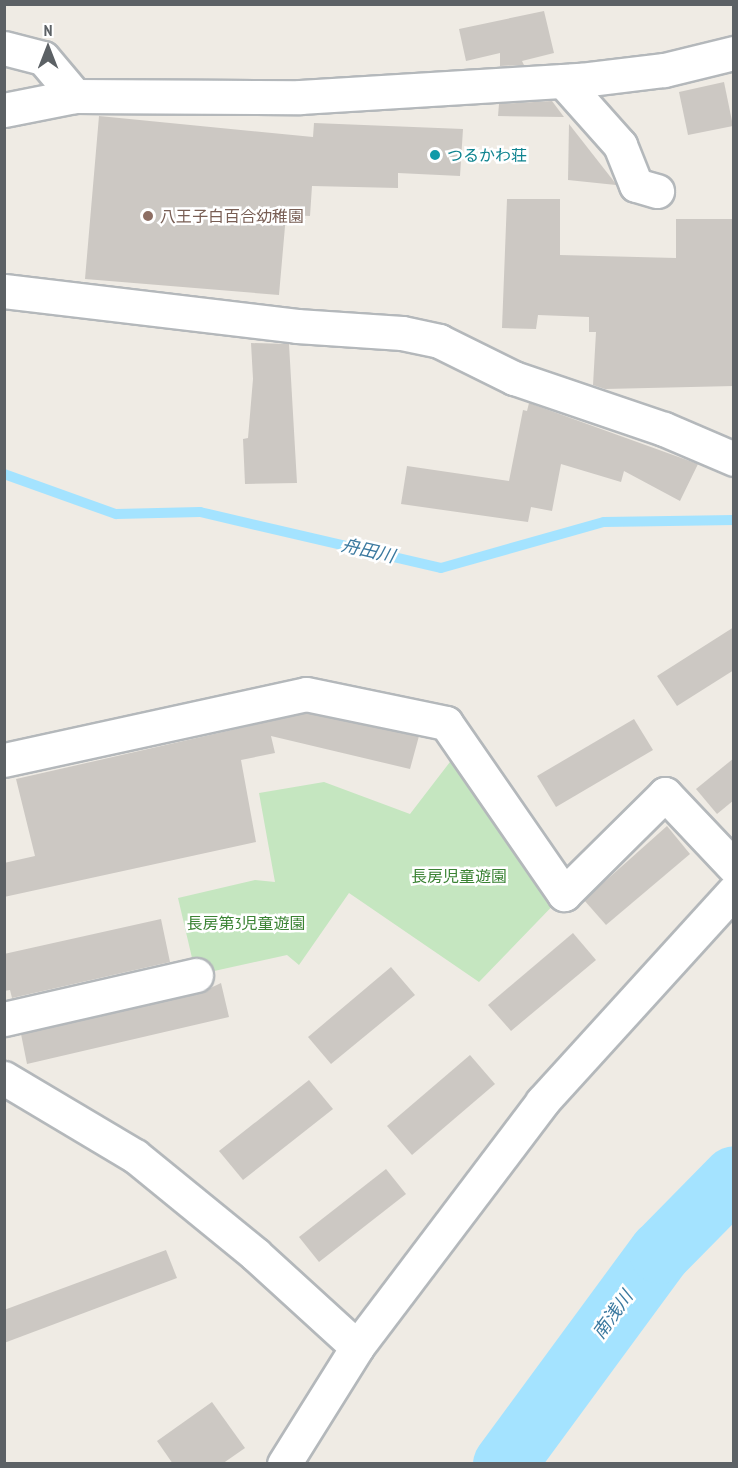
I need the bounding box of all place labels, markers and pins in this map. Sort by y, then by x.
place label: つるかわ荘 [447,145,527,165]
marker: つるかわ荘 [428,148,442,162]
place label: 八王子白百合幼稚園 [160,206,304,226]
marker: 八王子白百合幼稚園 [141,209,155,223]

